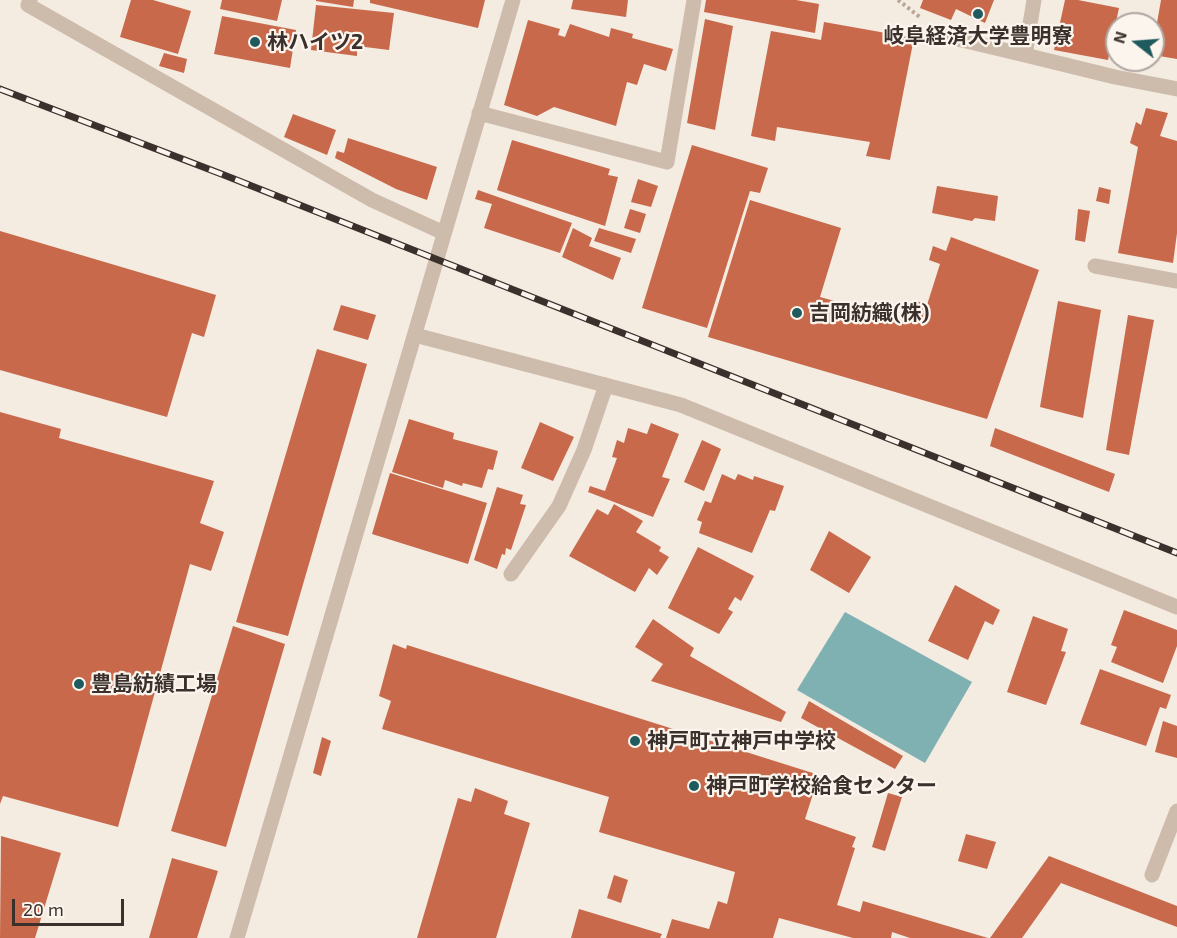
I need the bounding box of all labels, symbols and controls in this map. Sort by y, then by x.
marker: 岐阜経済大学豊明寮 [971,7,985,21]
north arrow [1105,12,1165,72]
place label: 岐阜経済大学豊明寮 [884,23,1072,49]
place label: 林ハイツ2 [267,29,363,55]
text: N [1108,29,1130,45]
marker: 林ハイツ2 [248,35,262,49]
place label: 吉岡紡織(株) [809,300,929,326]
marker: 吉岡紡織(株) [790,306,804,320]
place label: 豊島紡績工場 [91,671,217,697]
marker: 豊島紡績工場 [72,677,86,691]
place label: 神戸町立神戸中学校 [647,728,836,754]
marker: 神戸町立神戸中学校 [628,734,642,748]
place label: 神戸町学校給食センター [706,773,937,799]
marker: 神戸町学校給食センター [687,779,701,793]
scale bar [15,887,128,925]
text: 20 m [23,898,64,920]

